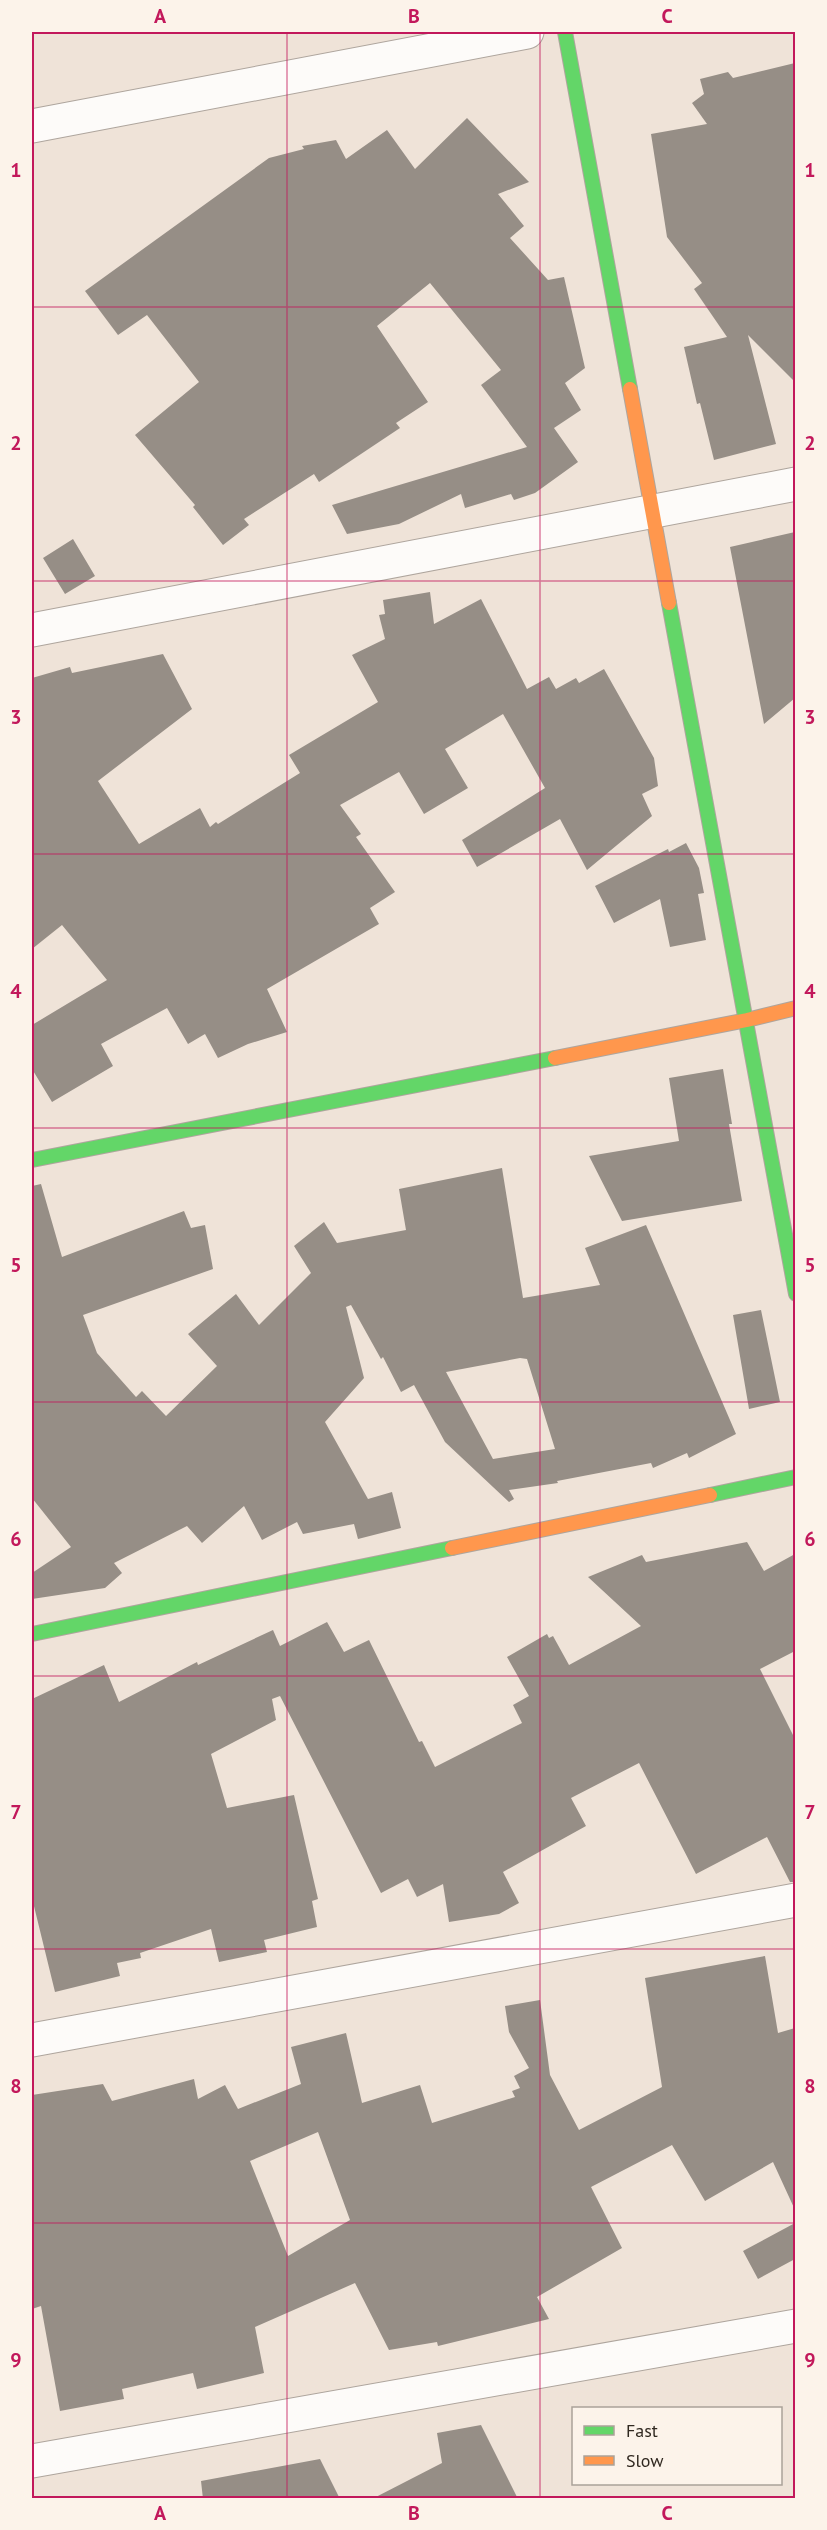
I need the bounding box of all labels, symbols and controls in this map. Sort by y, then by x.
text: A [154,3,167,29]
text: B [408,3,420,29]
text: C [661,3,673,29]
text: 1 [10,157,22,183]
text: 1 [804,157,816,183]
text: 2 [10,430,22,456]
text: 2 [804,430,816,456]
text: 3 [10,704,22,730]
text: 3 [804,704,816,730]
text: 4 [10,978,22,1004]
text: 4 [804,978,816,1004]
text: 5 [10,1252,22,1278]
text: 5 [804,1252,816,1278]
text: 6 [10,1526,22,1552]
text: 6 [804,1526,816,1552]
text: 7 [10,1799,22,1825]
text: 7 [804,1799,816,1825]
text: 8 [10,2073,22,2099]
text: 8 [804,2073,816,2099]
text: 9 [10,2347,22,2373]
text: 9 [804,2347,816,2373]
legend [572,2407,782,2485]
text: Fast [626,2419,658,2442]
text: Slow [626,2449,664,2472]
text: A [154,2500,167,2526]
text: B [408,2500,420,2526]
text: C [661,2500,673,2526]

